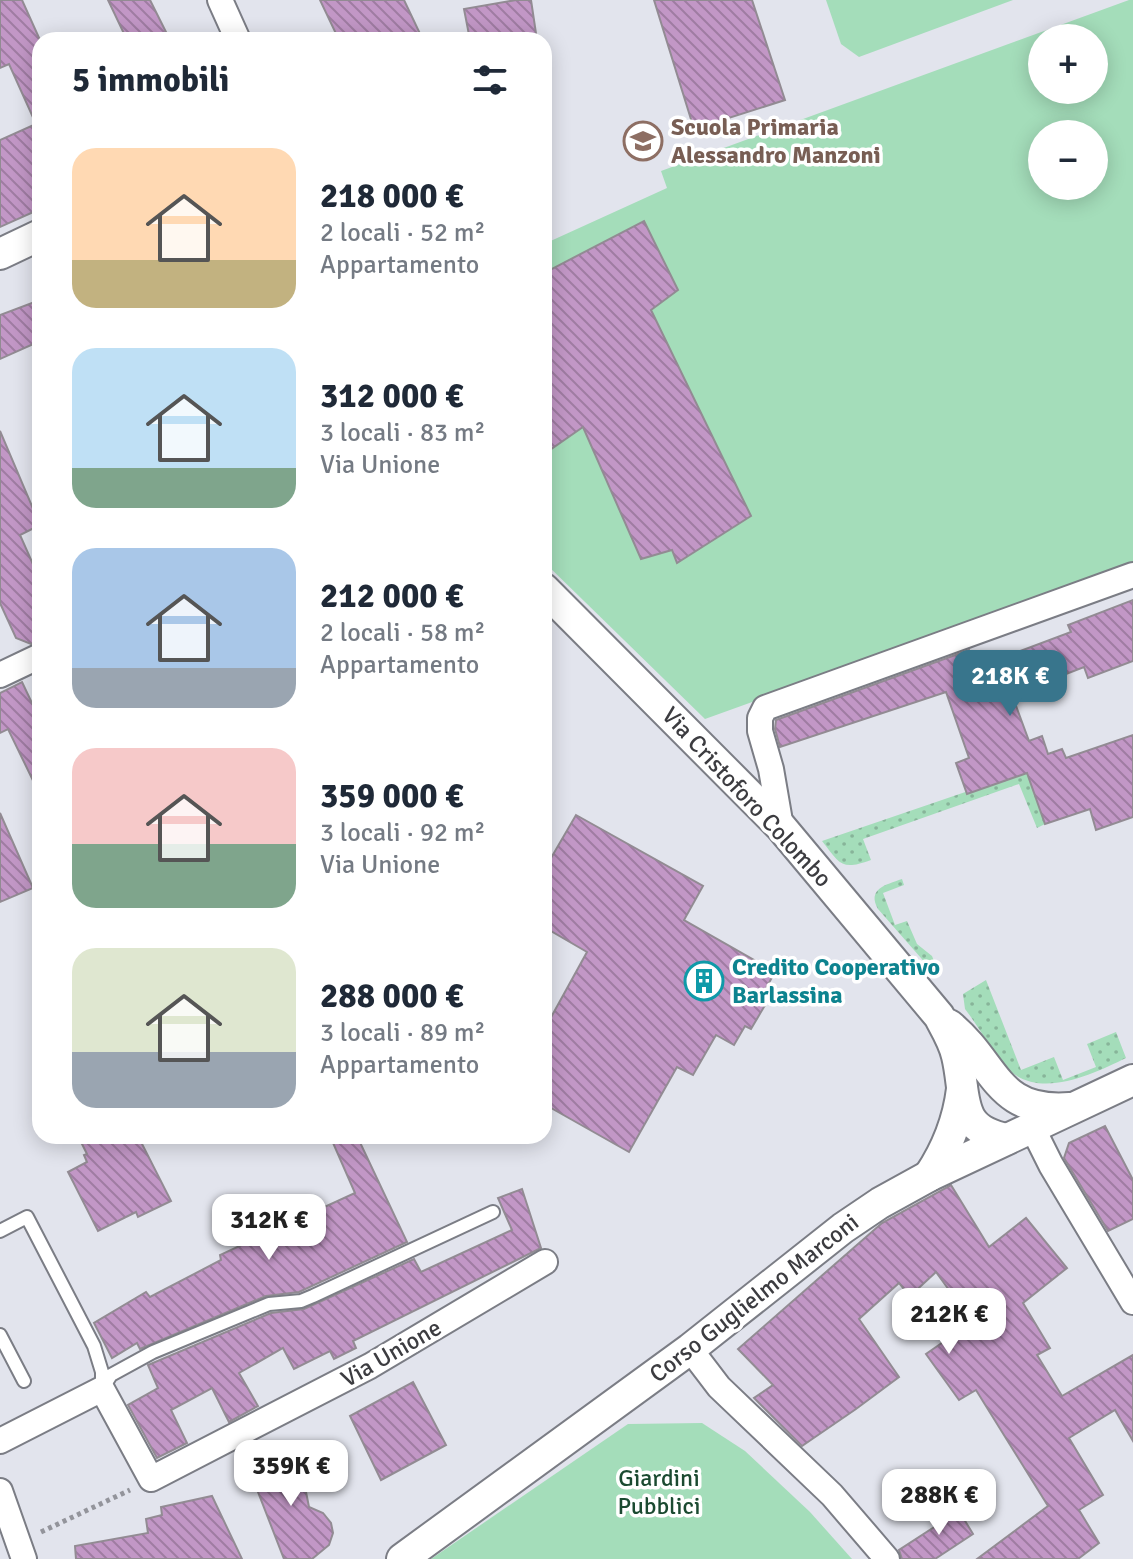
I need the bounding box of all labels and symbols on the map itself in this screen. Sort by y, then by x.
place label: Scuola Primaria Alessandro Manzoni [671,112,881,170]
school or university icon: Scuola Primaria Alessandro Manzoni [622,120,664,162]
pin: 218K € [945,650,1075,718]
street label: Via Cristoforo Colombo [656,701,838,893]
place label: Credito Cooperativo Barlassina [732,952,940,1010]
building icon: Credito Cooperativo Barlassina [683,960,725,1002]
pin: 312K € [204,1194,334,1262]
street label: Corso Guglielmo Marconi [643,1207,865,1389]
pin: 212K € [884,1288,1014,1356]
street label: Via Unione [335,1312,447,1394]
pin: 359K € [226,1440,356,1508]
park label: Giardini Pubblici [617,1463,701,1521]
pin: 288K € [874,1469,1004,1537]

